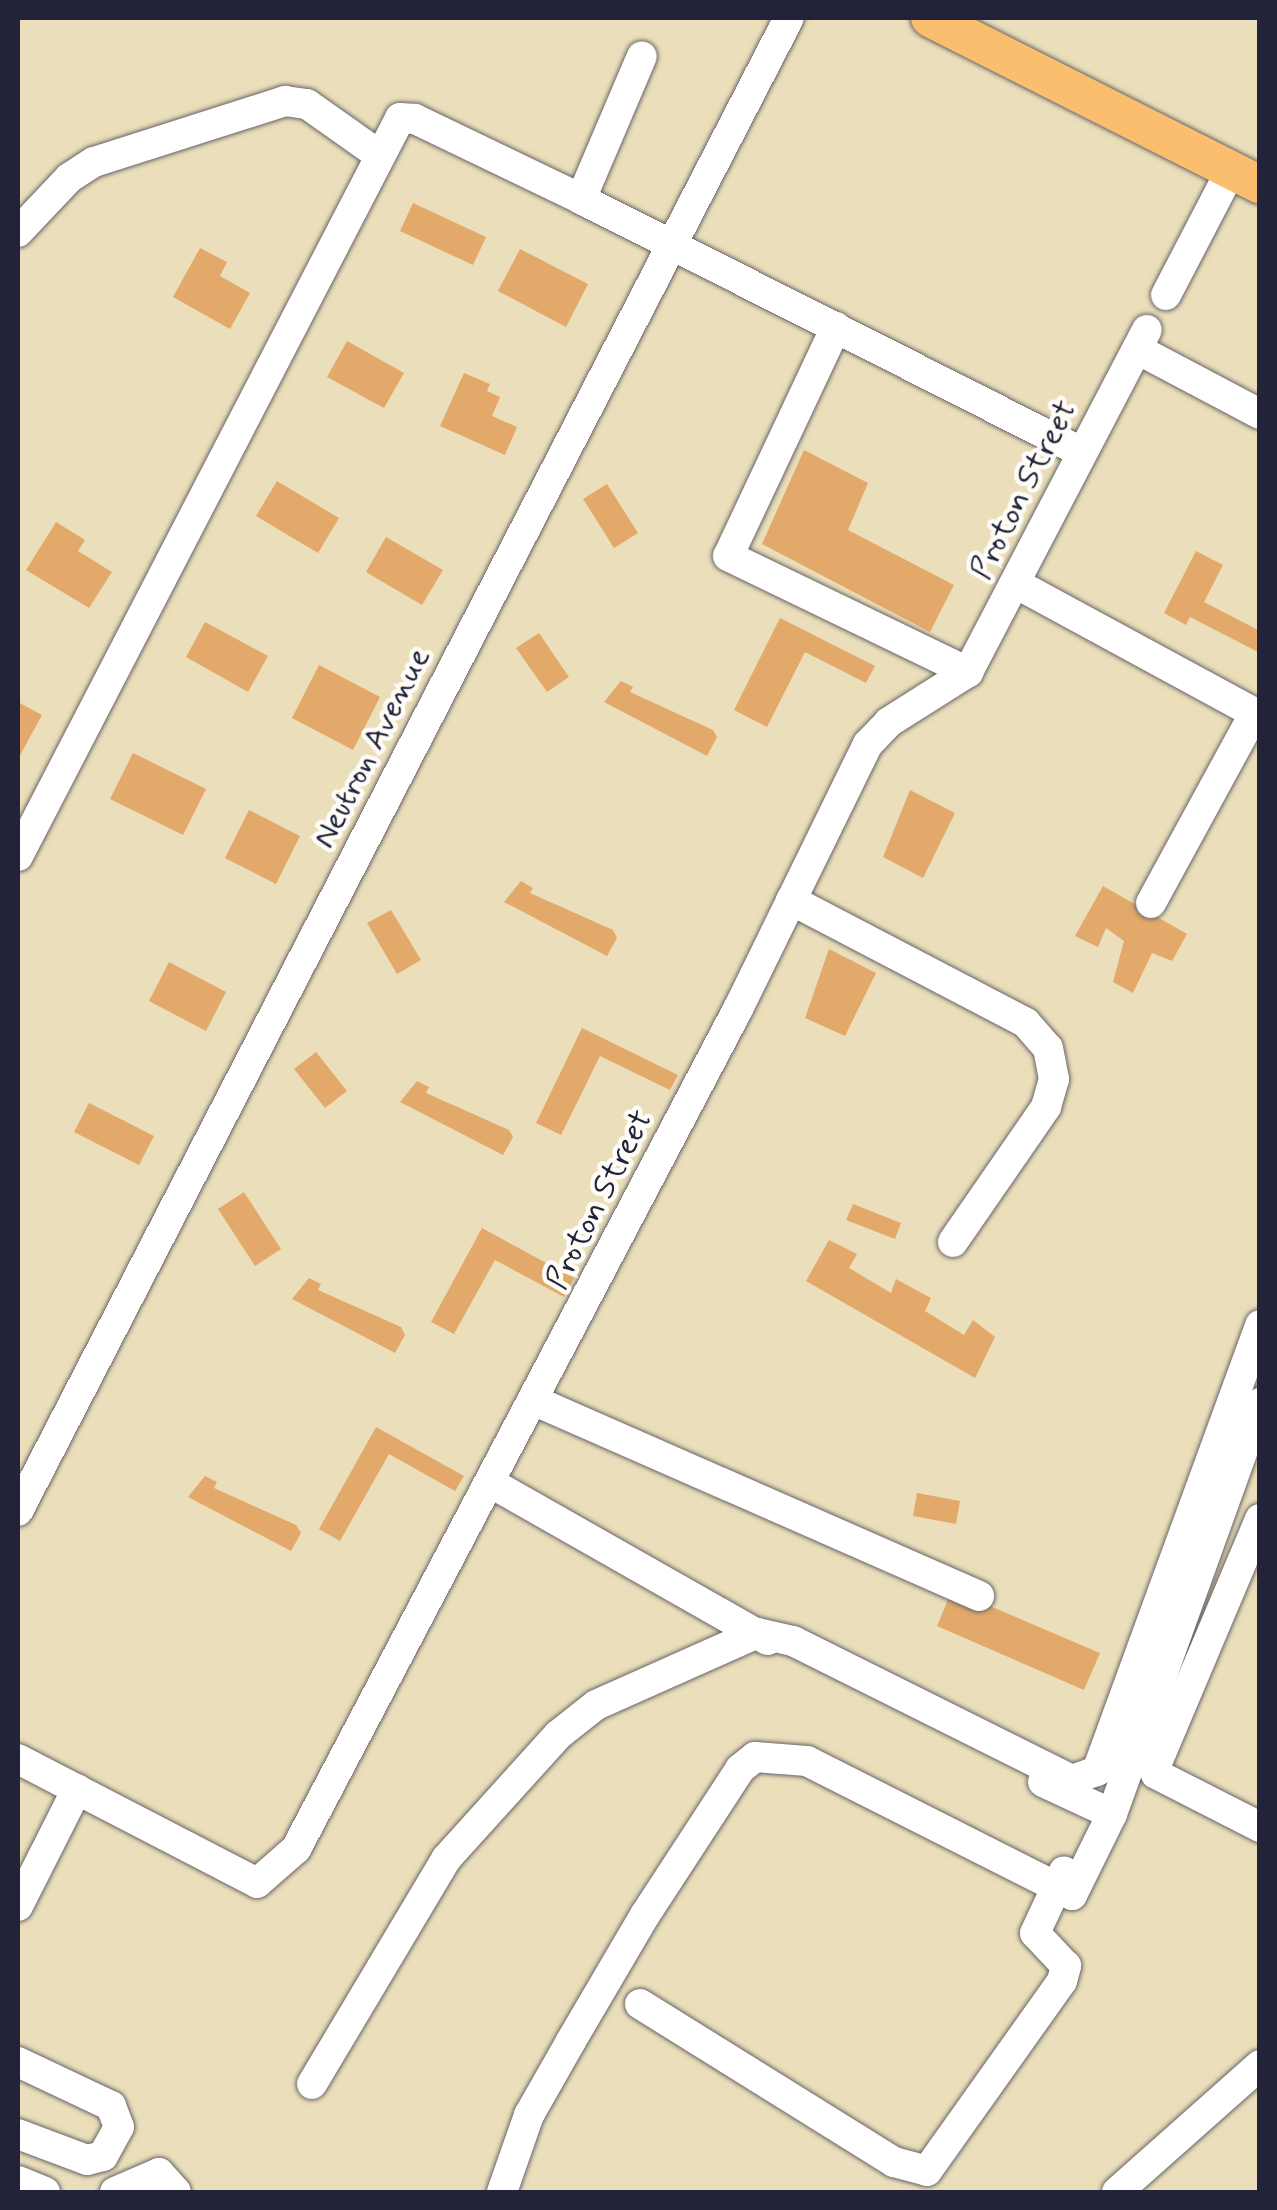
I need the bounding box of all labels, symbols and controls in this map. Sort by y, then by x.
street label: Proton Street [963,395,1085,585]
street label: Neutron Avenue [307,646,437,850]
street label: Proton Street [539,1105,661,1295]

